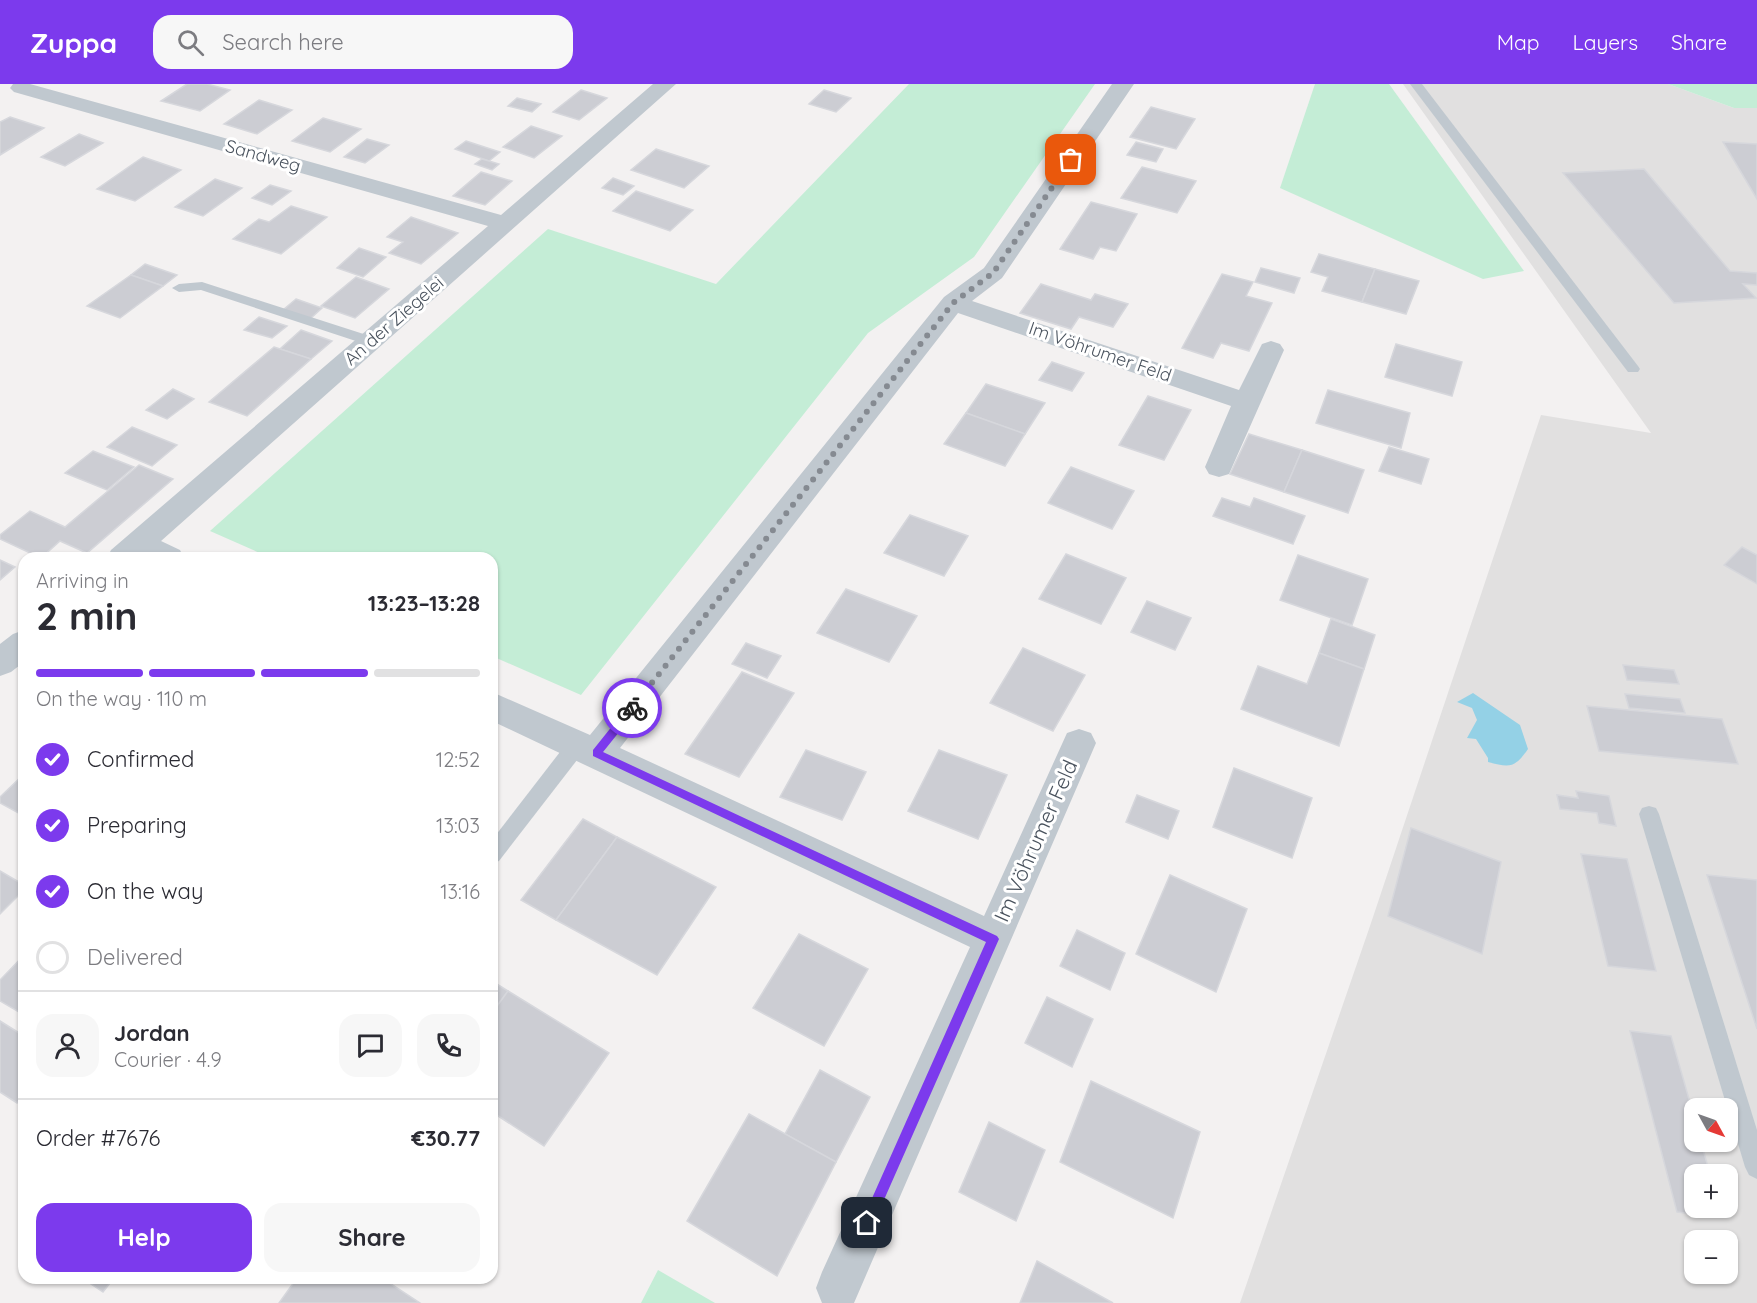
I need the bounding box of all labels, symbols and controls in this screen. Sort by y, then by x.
search box [153,15,573,69]
text: Zuppa [30,25,117,60]
icon: search [174,26,207,59]
text: Search here [222,28,344,56]
text: Map [1497,29,1540,55]
text: Layers [1573,29,1638,55]
text: Share [1671,29,1727,55]
street label: Sandweg [223,134,303,177]
pin [1045,134,1096,185]
icon: bag [1054,143,1087,176]
street label: An der Ziegelei [339,271,448,370]
street label: Im Vöhrumer Feld [1026,316,1175,387]
text: Arriving in [36,568,129,593]
text: 13:23–13:28 [368,589,480,617]
text: 2 min [36,591,138,640]
courier [602,678,662,738]
text: On the way · 110 m [36,686,207,711]
icon: bike [616,692,649,725]
icon: check [36,743,69,776]
text: Confirmed [87,745,194,773]
text: 12:52 [436,747,480,772]
street label: Im Vöhrumer Feld [988,756,1082,926]
icon: check [36,809,69,842]
text: Preparing [87,811,187,839]
text: 13:03 [436,813,480,838]
icon: check [36,875,69,908]
text: On the way [87,877,203,905]
text: 13:16 [440,879,480,904]
text: Delivered [87,943,183,971]
button: person [36,1014,99,1077]
button: chat [339,1014,402,1077]
button: phone [417,1014,480,1077]
text: Jordan [114,1019,190,1047]
text: Courier · 4.9 [114,1047,222,1072]
north arrow [1684,1098,1738,1152]
map controls [1684,1098,1738,1284]
text: Order #7676 [36,1124,160,1152]
text: €30.77 [411,1124,480,1152]
button: + [1684,1164,1738,1218]
pin [841,1197,892,1248]
button: Help [36,1203,252,1272]
button: Share [264,1203,480,1272]
icon: home [850,1206,883,1239]
button: − [1684,1230,1738,1284]

